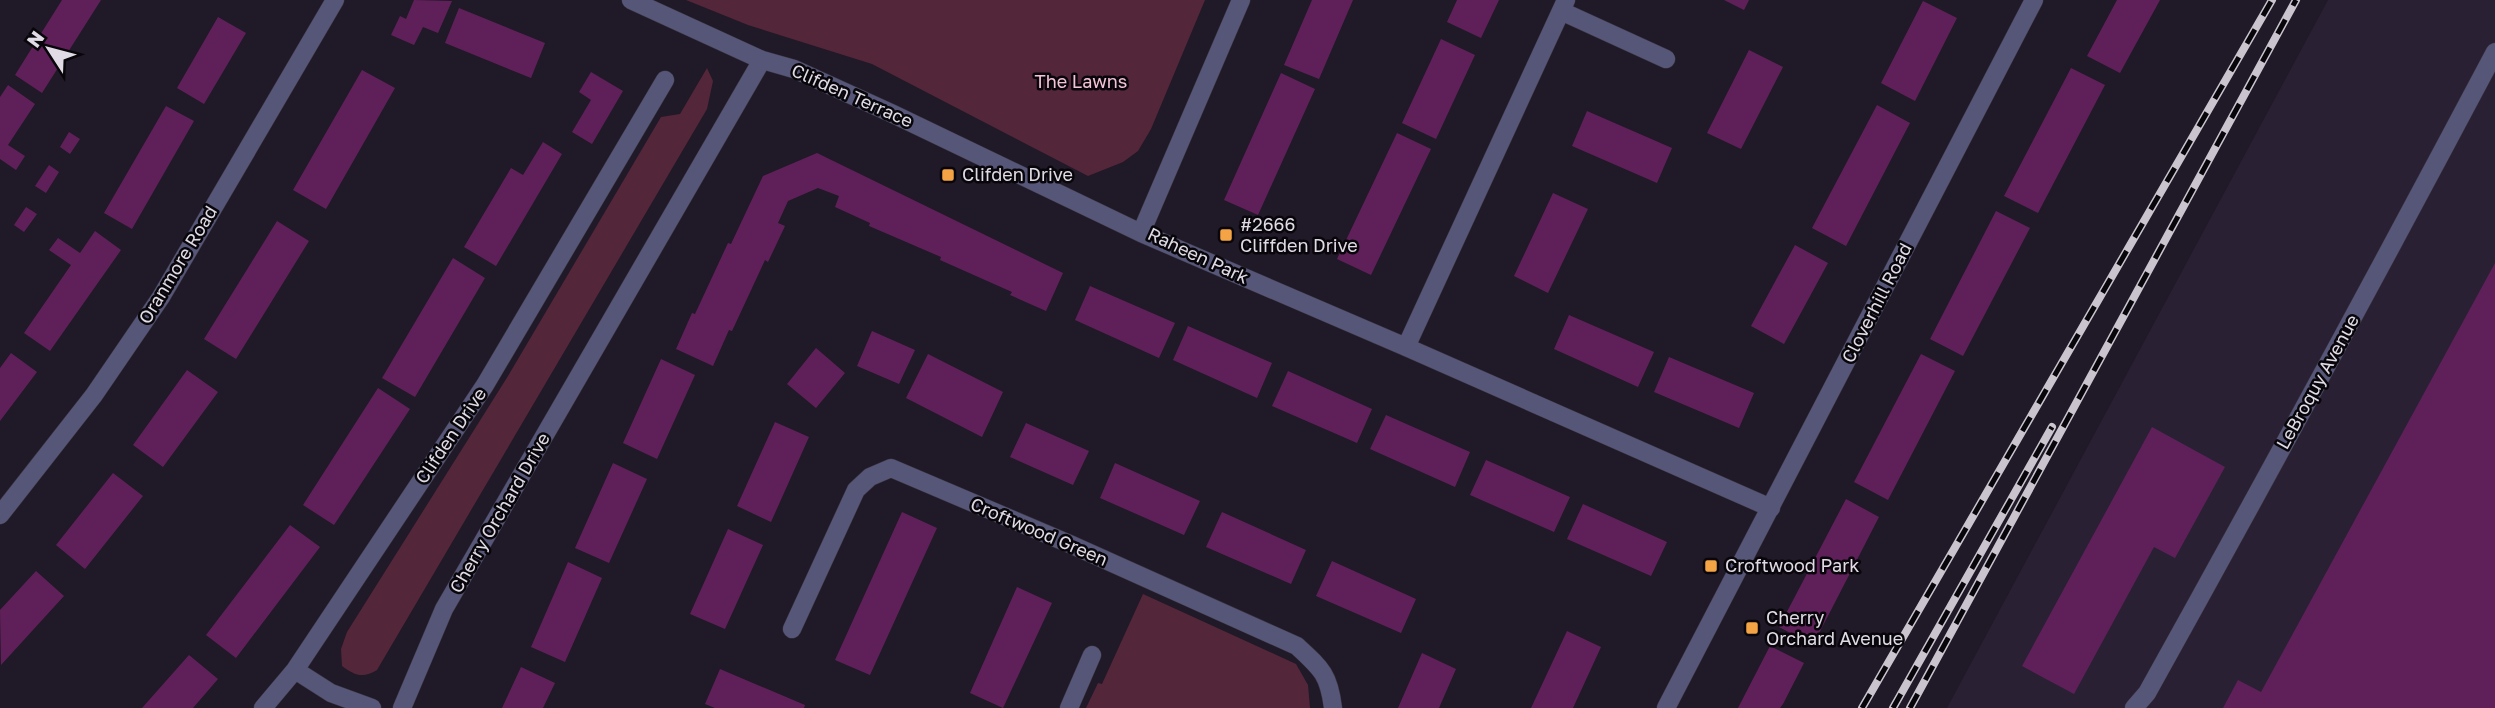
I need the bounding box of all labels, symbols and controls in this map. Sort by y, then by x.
north arrow [14,14,84,84]
text: N [21,26,48,51]
street label: Clifden Terrace [788,58,917,132]
park label: The Lawns [1035,70,1127,92]
place label: Clifden Drive [962,163,1073,185]
marker: Clifden Drive [940,167,956,183]
street label: Oranmore Road [133,201,221,328]
place label: #2666 Cliffden Drive [1240,213,1358,256]
street label: Raheen Park [1145,222,1252,288]
marker: #2666 Cliffden Drive [1218,227,1234,243]
street label: Cloverhill Road [1836,239,1916,366]
street label: LeBroquy Avenue [2271,310,2363,453]
street label: Clifden Drive [410,383,490,488]
street label: Cherry Orchard Drive [444,429,554,596]
street label: Croftwood Green [967,492,1111,570]
place label: Croftwood Park [1725,554,1859,576]
marker: Croftwood Park [1703,558,1719,574]
place label: Cherry Orchard Avenue [1766,606,1903,649]
marker: Cherry Orchard Avenue [1744,620,1760,636]

